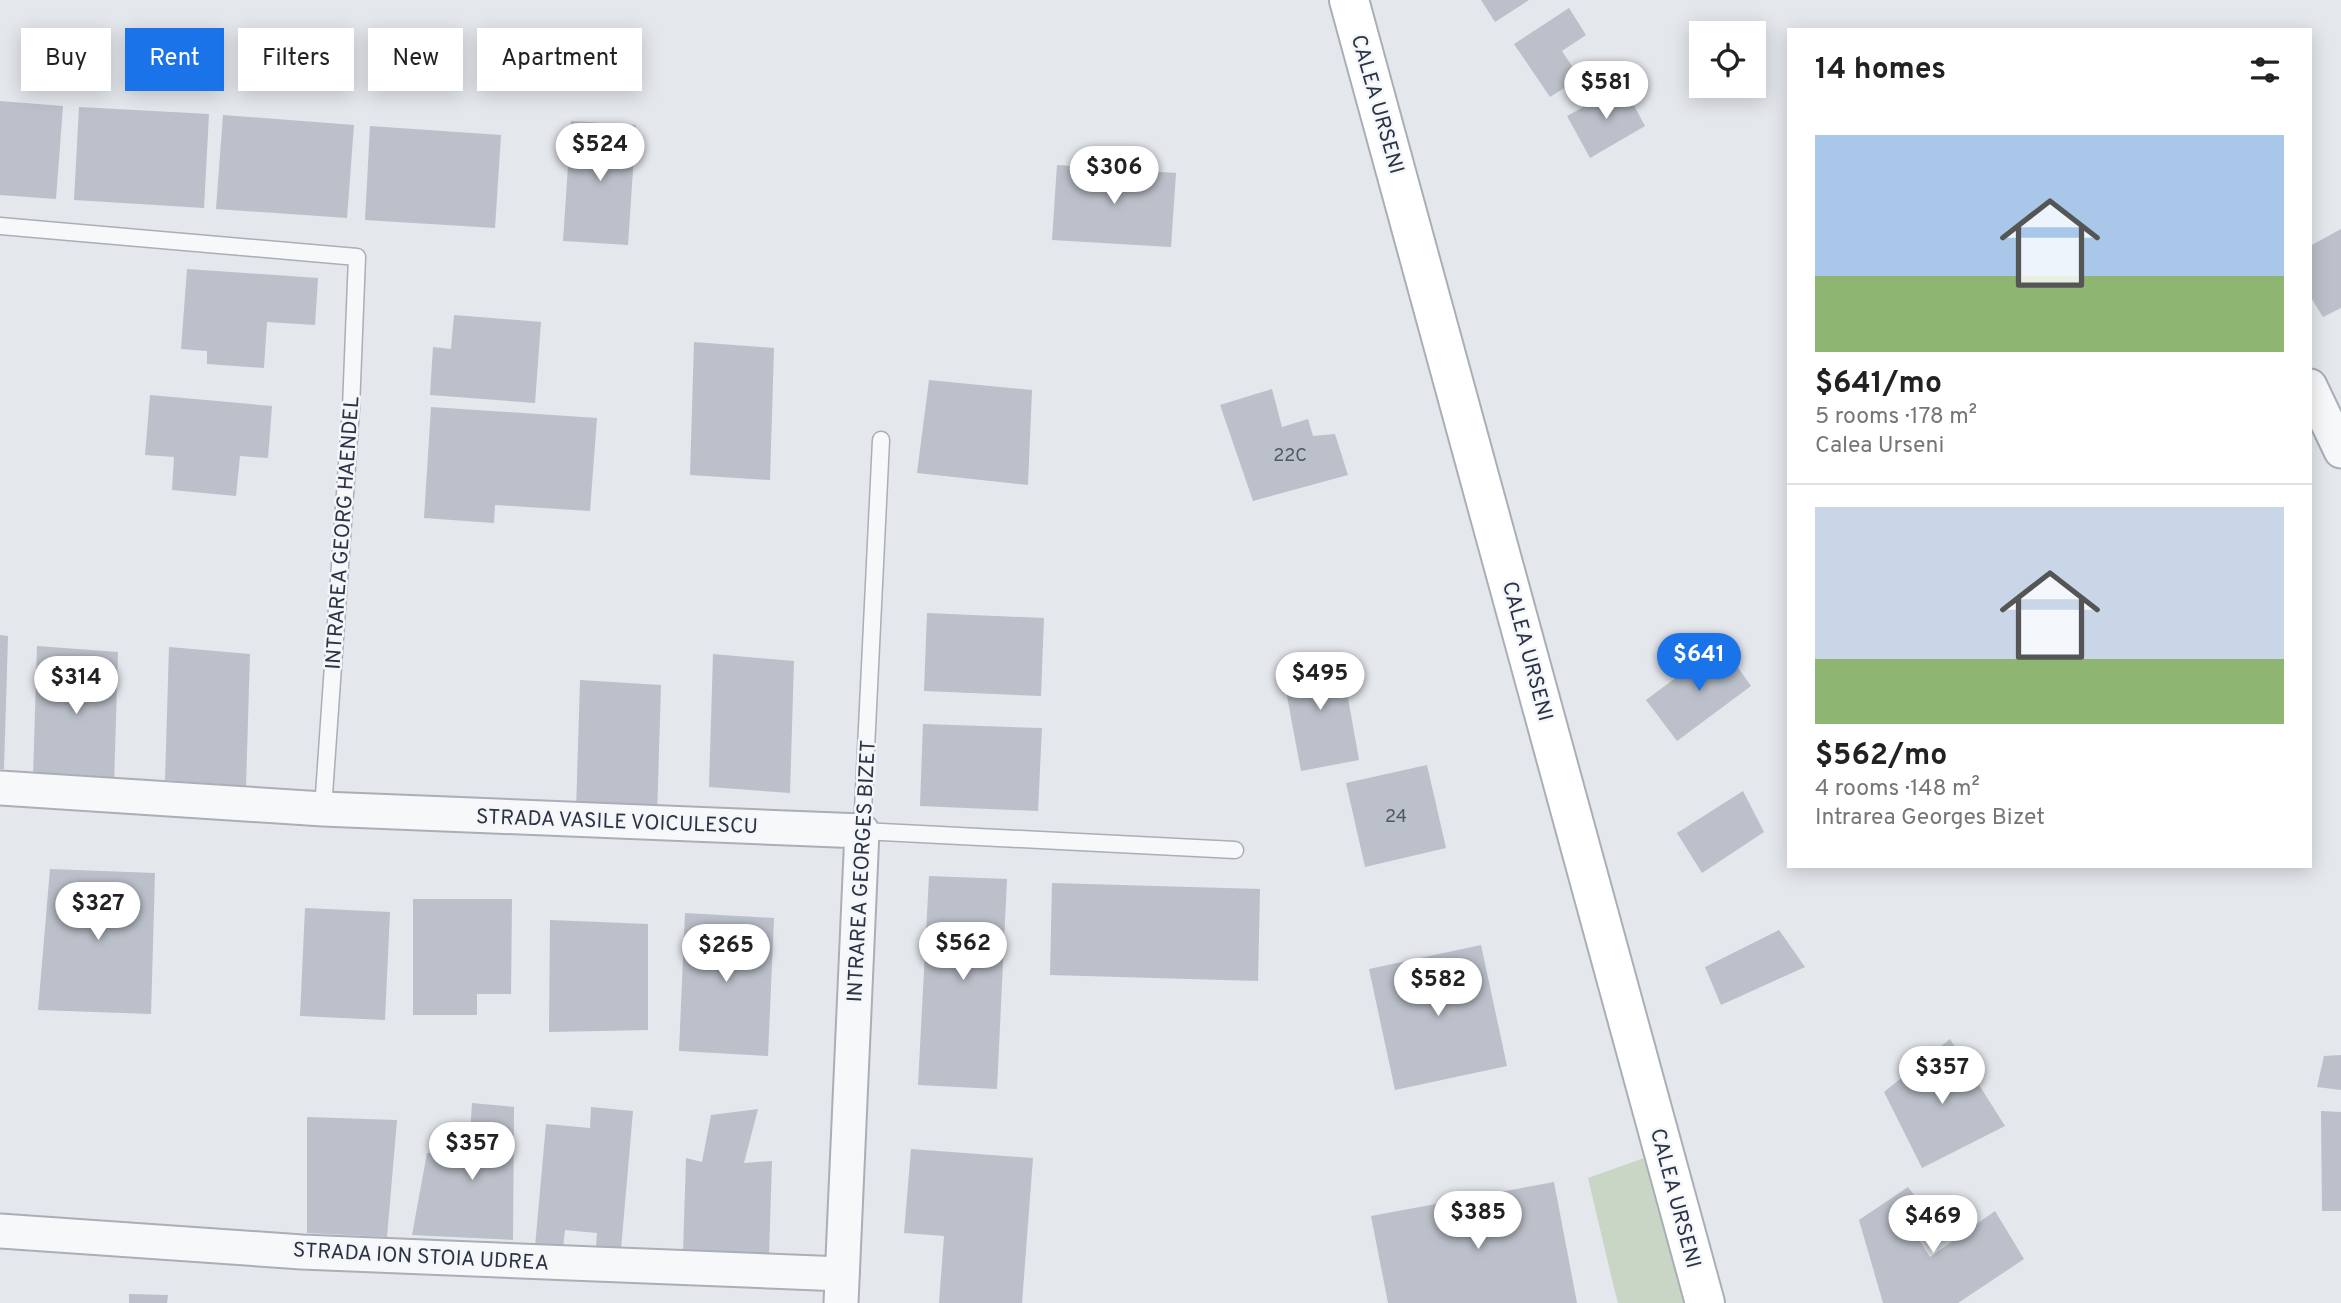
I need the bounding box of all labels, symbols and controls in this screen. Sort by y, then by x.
map controls [1689,21,1766,98]
button: locate [1689,21,1766,98]
chip: Buy [21,28,111,91]
chip: Rent [125,28,224,91]
chip: Filters [238,28,354,91]
chip: New [368,28,463,91]
chip: Apartment [477,28,642,91]
street label: CALEA URSENI [1344,32,1409,177]
icon: filters [2246,51,2284,89]
text: 14 homes [1815,52,1946,89]
pin: $581 [1565,61,1647,121]
text: $581 [1580,69,1632,98]
pin: $524 [559,124,641,183]
text: $524 [572,131,628,160]
pin: $306 [1073,146,1155,206]
text: $306 [1086,154,1142,183]
icon: home [1987,180,2113,306]
text: $641/mo [1815,366,1942,403]
street label: INTRAREA GEORG HAENDEL [320,395,367,671]
text: 5 rooms · 178 m² [1815,403,1977,432]
text: Calea Urseni [1815,432,1944,461]
house number: 22C [1273,445,1307,468]
icon: home [1987,552,2113,678]
street label: CALEA URSENI [1495,579,1558,724]
pin: $641 [1658,634,1740,693]
text: $641 [1673,641,1725,670]
pin: $495 [1279,652,1361,712]
pin: $314 [35,656,117,716]
text: $495 [1292,660,1348,689]
text: $314 [50,664,102,693]
text: $562/mo [1815,738,1947,775]
street label: INTRAREA GEORGES BIZET [842,739,883,1003]
text: 4 rooms · 148 m² [1815,775,1980,804]
street label: STRADA VASILE VOICULESCU [475,804,758,841]
text: Intrarea Georges Bizet [1815,804,2045,833]
house number: 24 [1385,806,1407,829]
pin: $327 [57,883,139,942]
text: $327 [71,890,125,919]
pin: $562 [922,922,1004,982]
pin: $265 [685,925,767,984]
text: $562 [935,930,991,959]
text: $265 [698,932,754,961]
pin: $582 [1397,958,1479,1018]
text: $582 [1410,966,1466,995]
pin: $357 [1901,1046,1983,1106]
text: $357 [1915,1054,1969,1083]
pin: $357 [431,1122,513,1182]
street label: CALEA URSENI [1643,1126,1706,1271]
text: $357 [445,1130,499,1159]
pin: $385 [1437,1192,1519,1251]
pin: $469 [1892,1196,1974,1255]
text: $385 [1450,1199,1506,1228]
text: $469 [1905,1203,1961,1232]
street label: STRADA ION STOIA UDREA [292,1237,550,1278]

